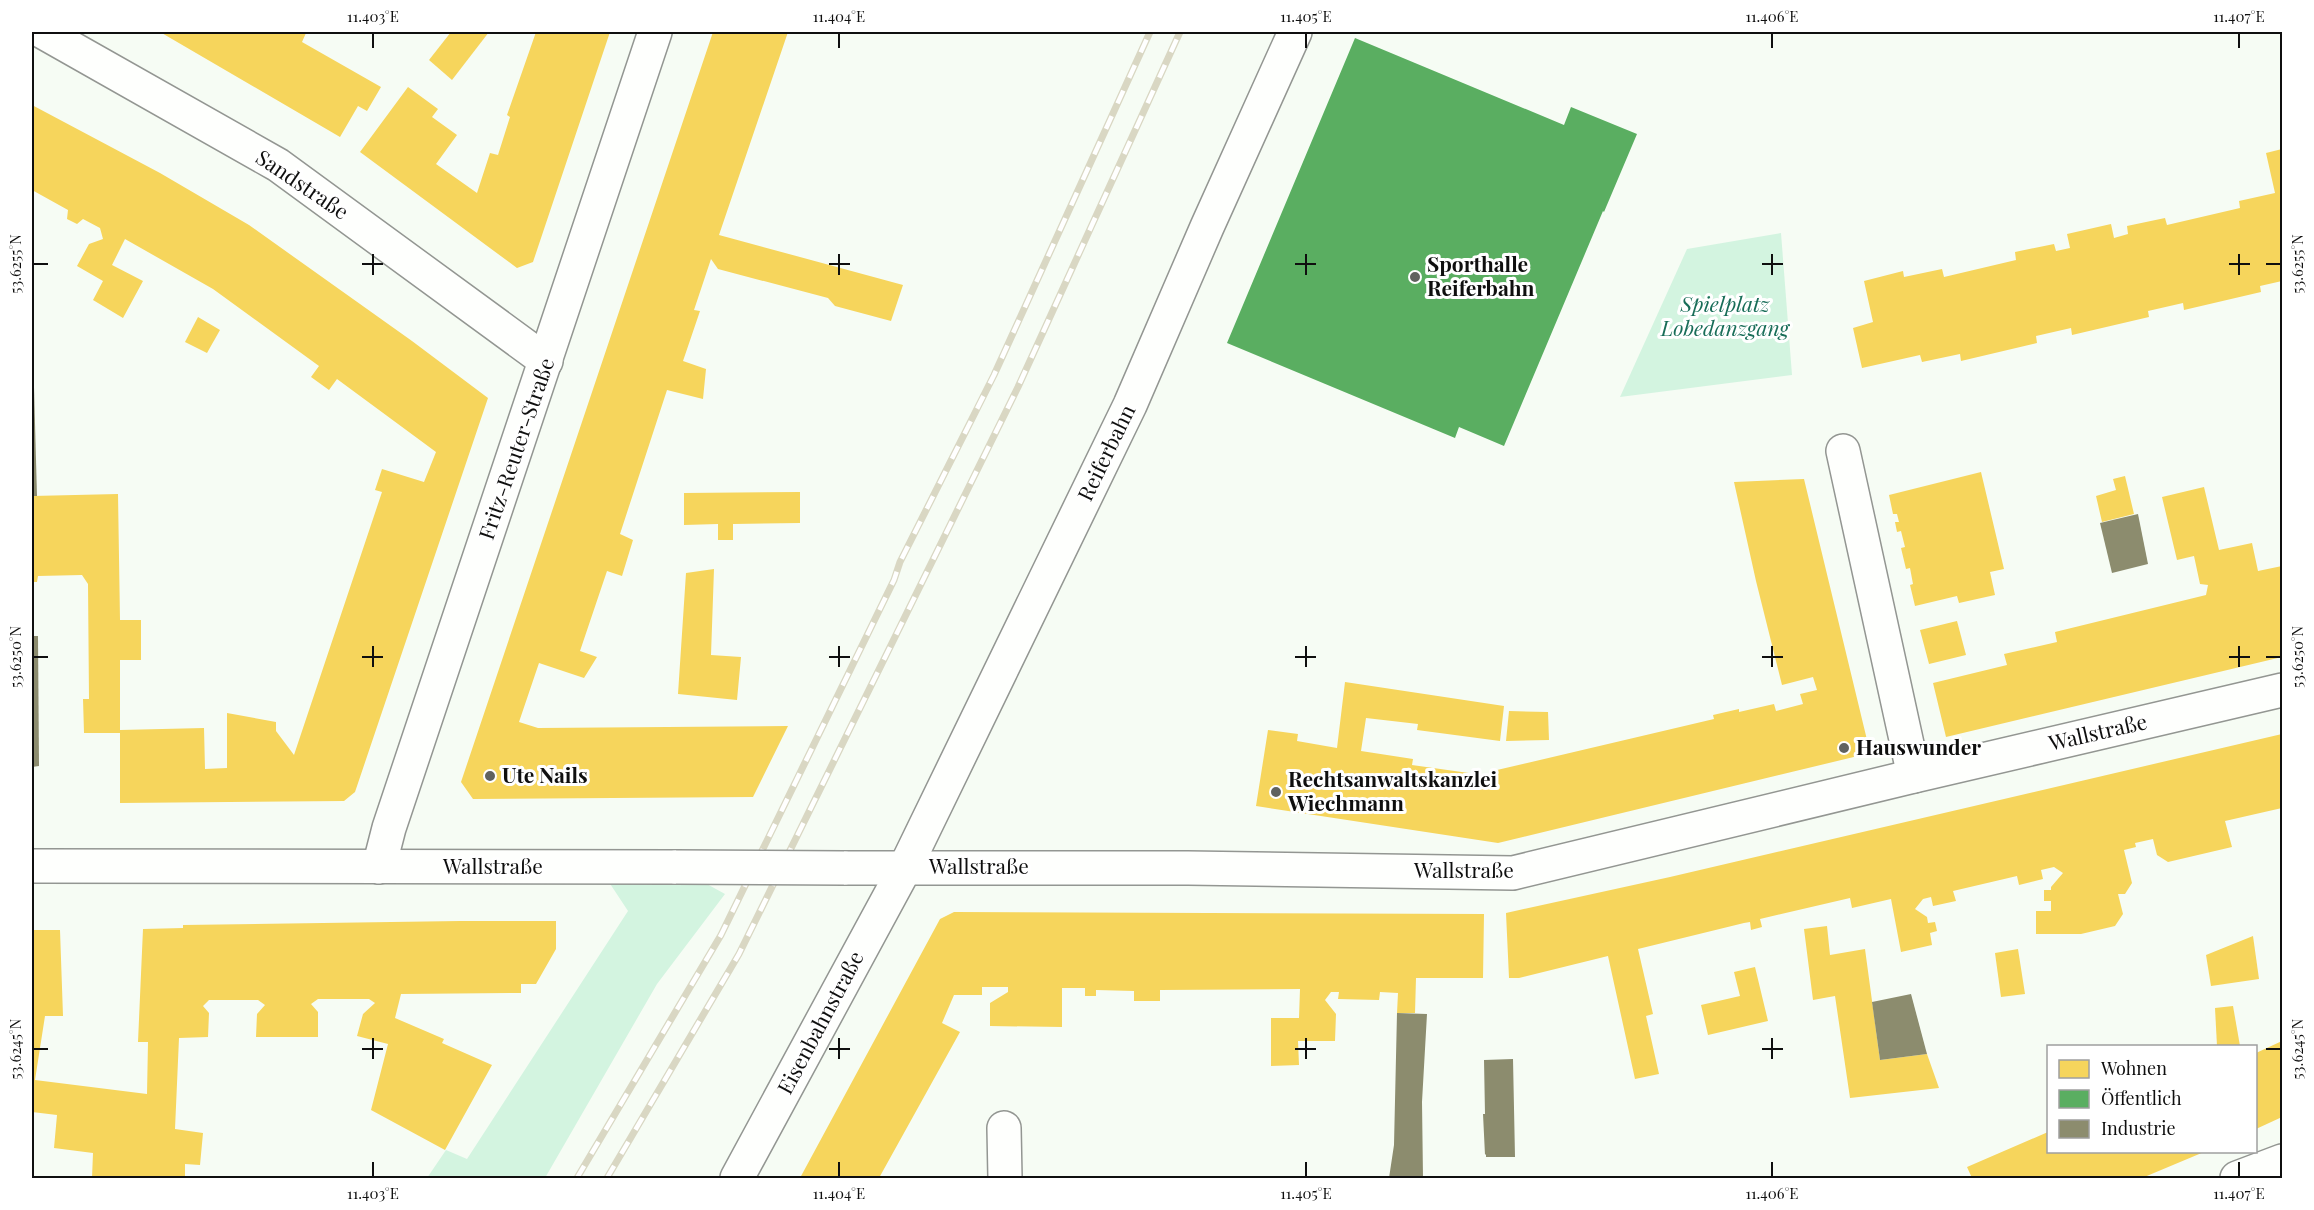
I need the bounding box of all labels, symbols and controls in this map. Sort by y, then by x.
text: 11.403°E [347,6,399,26]
text: 11.404°E [813,6,865,26]
text: 11.405°E [1280,6,1332,26]
text: 11.406°E [1745,6,1799,26]
text: 11.407°E [2213,6,2265,26]
street label: Sandstraße [251,142,355,225]
text: 53.6255°N [5,234,25,294]
text: 53.6255°N [2287,234,2307,294]
place label: Sporthalle Reiferbahn [1427,249,1535,301]
marker: Sporthalle Reiferbahn [1408,270,1422,284]
park label: Spielplatz Lobedanzgang [1660,289,1791,341]
street label: Fritz-Reuter-Straße [471,354,559,543]
street label: Reiferbahn [1070,399,1141,505]
text: 53.6250°N [5,626,25,688]
text: 53.6250°N [2287,626,2307,688]
street label: Wallstraße [2045,706,2149,756]
place label: Hauswunder [1856,732,1981,760]
marker: Hauswunder [1837,741,1851,755]
place label: Ute Nails [502,760,588,788]
place label: Rechtsanwaltskanzlei Wiechmann [1287,764,1498,816]
marker: Ute Nails [483,769,497,783]
marker: Rechtsanwaltskanzlei Wiechmann [1269,785,1283,799]
street label: Wallstraße [442,851,543,879]
street label: Wallstraße [928,851,1029,879]
street label: Wallstraße [1413,855,1514,883]
street label: Eisenbahnstraße [770,946,869,1098]
text: 53.6245°N [5,1018,25,1079]
text: 53.6245°N [2287,1018,2307,1079]
legend [2047,1045,2257,1153]
text: Wohnen [2100,1056,2167,1080]
text: Öffentlich [2101,1086,2182,1110]
text: Industrie [2101,1116,2176,1140]
text: 11.403°E [347,1183,399,1203]
text: 11.404°E [813,1183,865,1203]
text: 11.405°E [1280,1183,1332,1203]
text: 11.406°E [1745,1183,1799,1203]
text: 11.407°E [2213,1183,2265,1203]

